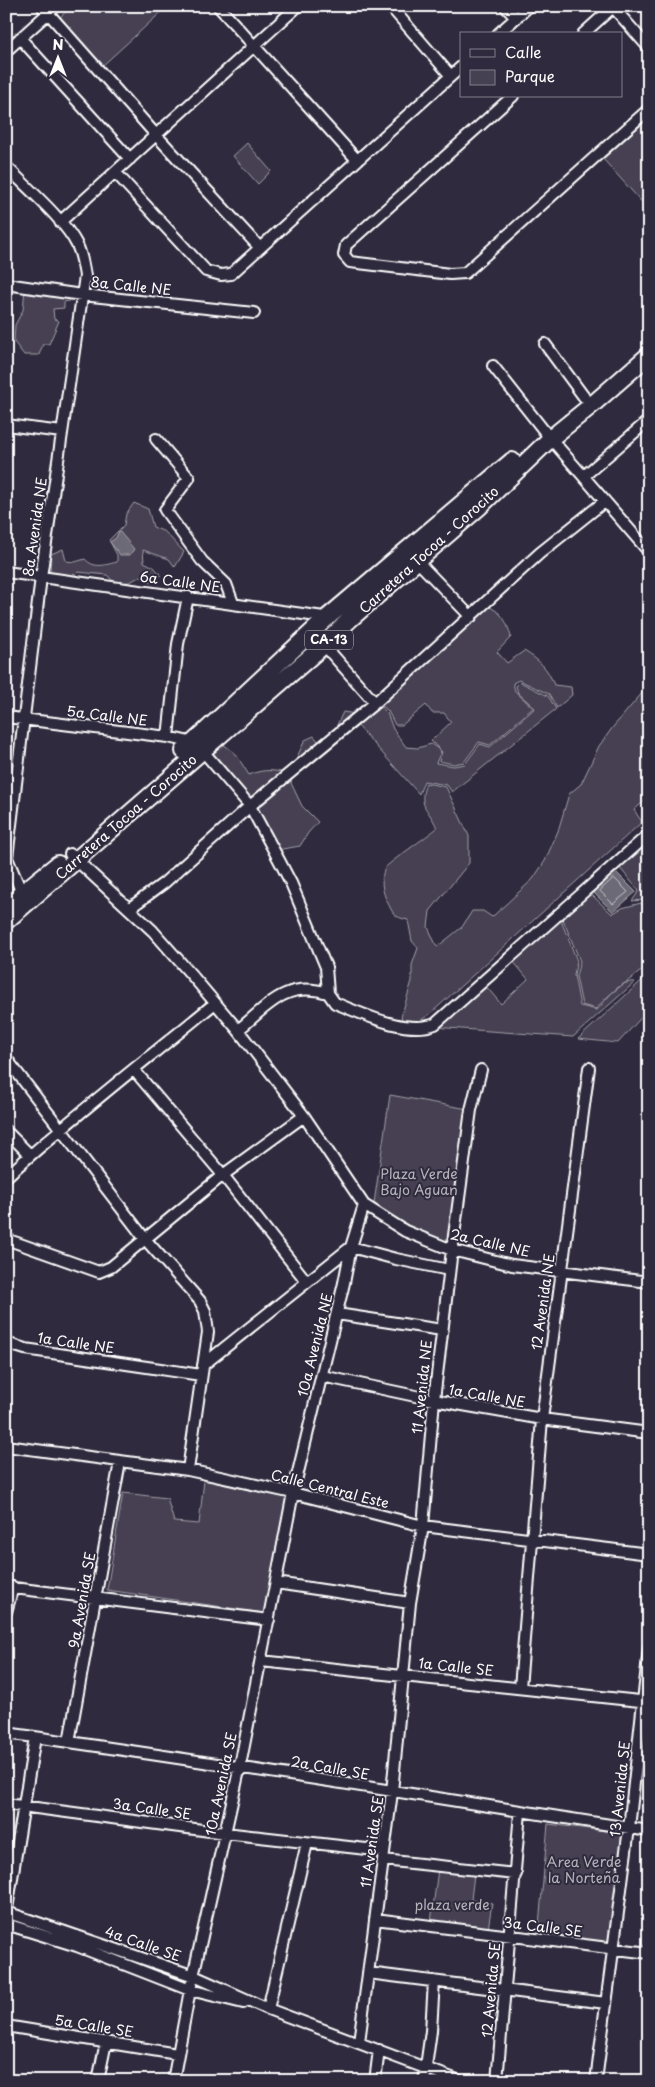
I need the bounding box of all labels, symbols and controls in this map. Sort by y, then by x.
north arrow [32,32,82,82]
legend [460,32,622,98]
text: N [52,34,64,55]
text: Calle [505,40,542,63]
text: Parque [505,64,555,87]
street label: 8a Calle NE [90,271,173,300]
street label: 8a Avenida NE [17,476,52,578]
street label: Carretera Tocoa - Corocito [354,481,503,618]
street label: 6a Calle NE [138,565,222,598]
road number: CA-13 [305,630,353,650]
street label: 5a Calle NE [65,700,149,731]
street label: Carretera Tocoa - Corocito [50,749,201,884]
park label: Plaza Verde Bajo Aguan [380,1163,458,1200]
street label: 2a Calle NE [448,1223,532,1262]
street label: 12 Avenida NE [525,1252,560,1352]
street label: 10a Avenida NE [291,1291,338,1399]
street label: 1a Calle NE [36,1327,116,1358]
street label: 11 Avenida NE [406,1339,437,1435]
street label: 1a Calle NE [447,1378,527,1413]
street label: Calle Central Este [269,1464,391,1513]
street label: 9a Avenida SE [63,1550,100,1650]
street label: 1a Calle SE [417,1652,495,1681]
street label: 10a Avenida SE [199,1730,242,1838]
street label: 13 Avenida SE [604,1740,635,1838]
street label: 2a Calle SE [289,1750,371,1785]
street label: 3a Calle SE [111,1793,193,1824]
street label: 11 Avenida SE [355,1794,388,1889]
park label: Area Verde la Norteña [547,1851,621,1888]
park label: plaza verde [414,1894,490,1915]
street label: 3a Calle SE [502,1911,584,1942]
street label: 4a Calle SE [102,1921,184,1966]
street label: 12 Avenida SE [476,1941,505,2039]
street label: 5a Calle SE [53,2009,135,2042]

